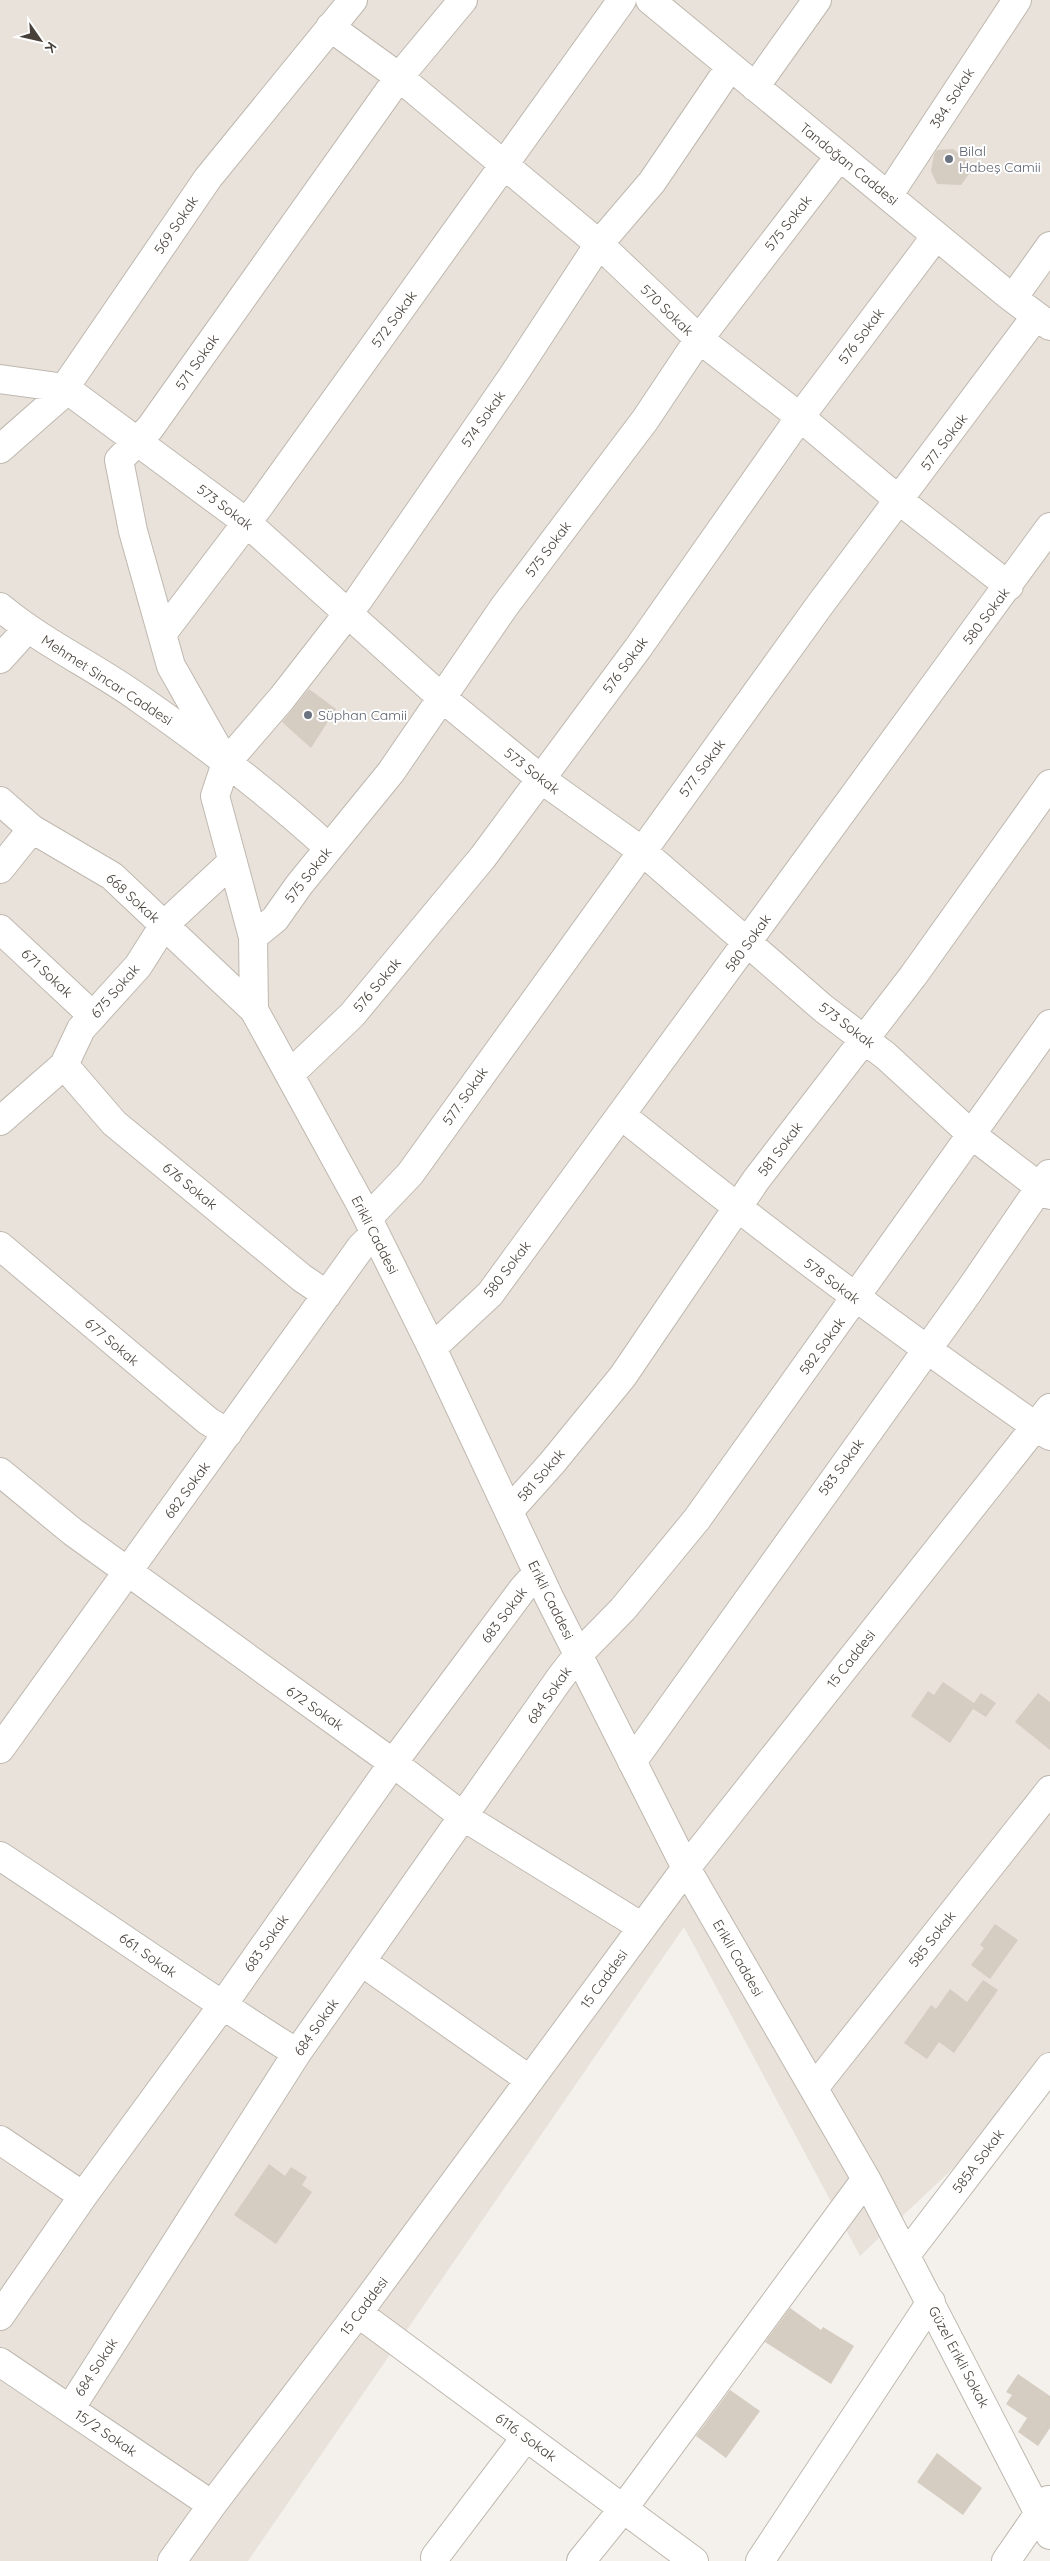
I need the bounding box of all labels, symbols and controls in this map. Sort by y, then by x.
north arrow [15,15,65,65]
text: K [41,38,61,56]
street label: 384. Sokak [926,64,978,132]
street label: Tandoğan Caddesi [796,119,902,209]
place label: Bilal Habeş Camii [959,142,1041,176]
marker: Bilal Habeş Camii [943,153,955,165]
street label: 575 Sokak [761,191,815,255]
street label: 569 Sokak [150,192,202,258]
street label: 570 Sokak [637,280,697,340]
street label: 572 Sokak [367,287,421,351]
street label: 576 Sokak [834,304,888,368]
street label: 571 Sokak [171,331,223,393]
street label: 574 Sokak [457,387,509,451]
street label: 577. Sokak [917,410,971,474]
street label: 573 Sokak [193,480,257,534]
street label: 575 Sokak [521,517,575,581]
street label: 580 Sokak [959,584,1013,648]
street label: Mehmet Sincar Caddesi [38,631,176,729]
street label: 576 Sokak [598,633,652,697]
place label: Süphan Camii [318,706,407,724]
marker: Süphan Camii [302,709,314,721]
street label: 577. Sokak [675,736,729,800]
street label: 573 Sokak [501,744,563,798]
street label: 575 Sokak [281,843,335,907]
street label: 668 Sokak [102,869,164,927]
street label: 580 Sokak [721,911,775,975]
street label: 671 Sokak [17,945,77,1001]
street label: 576 Sokak [349,954,405,1016]
street label: 675 Sokak [87,960,143,1022]
street label: 573 Sokak [815,998,879,1052]
street label: 577. Sokak [438,1063,492,1129]
street label: 581 Sokak [754,1118,806,1180]
street label: 676 Sokak [159,1158,221,1214]
street label: Erikli Caddesi [347,1193,403,1277]
street label: 580 Sokak [479,1237,535,1301]
street label: 578 Sokak [800,1254,864,1308]
street label: 677 Sokak [81,1314,143,1370]
street label: 582 Sokak [795,1314,849,1378]
street label: 583 Sokak [814,1435,868,1499]
street label: 581 Sokak [513,1445,569,1505]
street label: 682 Sokak [160,1458,214,1522]
street label: Erikli Caddesi [524,1557,578,1643]
street label: 683 Sokak [477,1583,531,1647]
street label: 15 Caddesi [823,1626,879,1692]
street label: 684 Sokak [523,1663,575,1727]
street label: 672 Sokak [283,1682,347,1734]
street label: 585 Sokak [904,1907,960,1971]
street label: 683 Sokak [240,1911,292,1975]
street label: Erikli Caddesi [709,1916,767,2000]
street label: 661. Sokak [116,1929,180,1981]
street label: 15 Caddesi [577,1946,631,2012]
street label: 684 Sokak [290,1995,342,2059]
street label: 585A Sokak [948,2125,1008,2197]
street label: 15 Caddesi [336,2273,392,2339]
street label: Güzel Erikli Sokak [925,2303,993,2411]
street label: 684 Sokak [70,2334,122,2400]
street label: 15/2 Sokak [71,2406,141,2460]
street label: 6116. Sokak [492,2409,560,2465]

